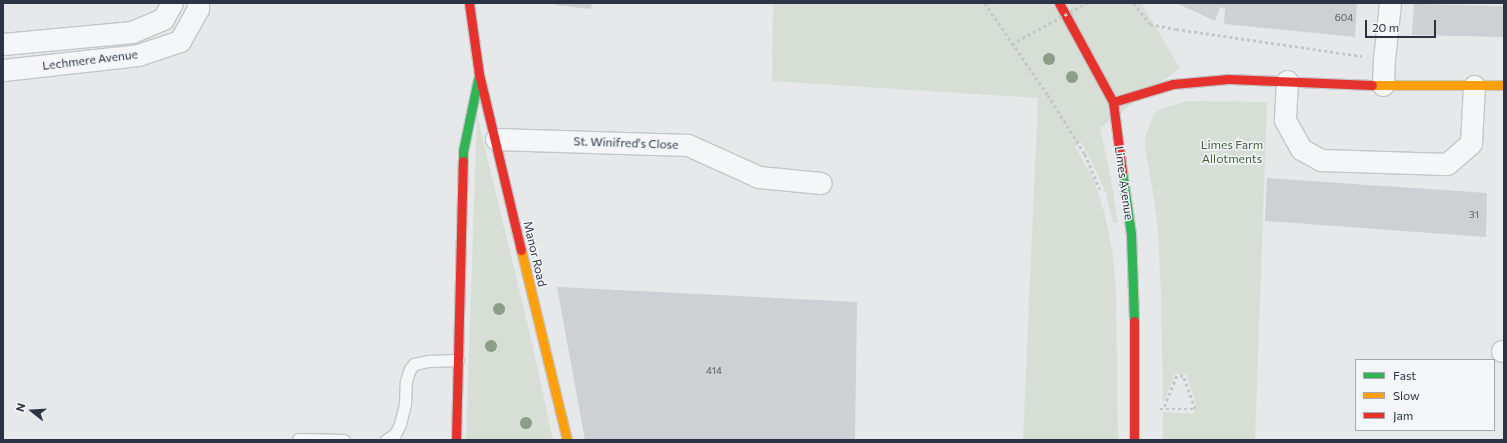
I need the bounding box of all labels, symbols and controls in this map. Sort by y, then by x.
house number: 604 [1335,12,1353,24]
scale bar [1367,12,1438,38]
text: 20 m [1372,20,1399,34]
street label: Lechmere Avenue [41,47,139,73]
street label: St. Winifred's Close [573,134,679,152]
park label: Limes Farm Allotments [1201,138,1263,166]
street label: Limes Avenue [1112,145,1136,221]
house number: 31 [1469,209,1479,221]
street label: Manor Road [520,220,550,288]
legend [1355,359,1495,431]
house number: 414 [706,365,722,377]
text: Fast [1393,368,1416,382]
text: Slow [1393,388,1420,402]
north arrow [12,391,52,431]
text: N [13,402,27,413]
text: Jam [1393,408,1413,422]

